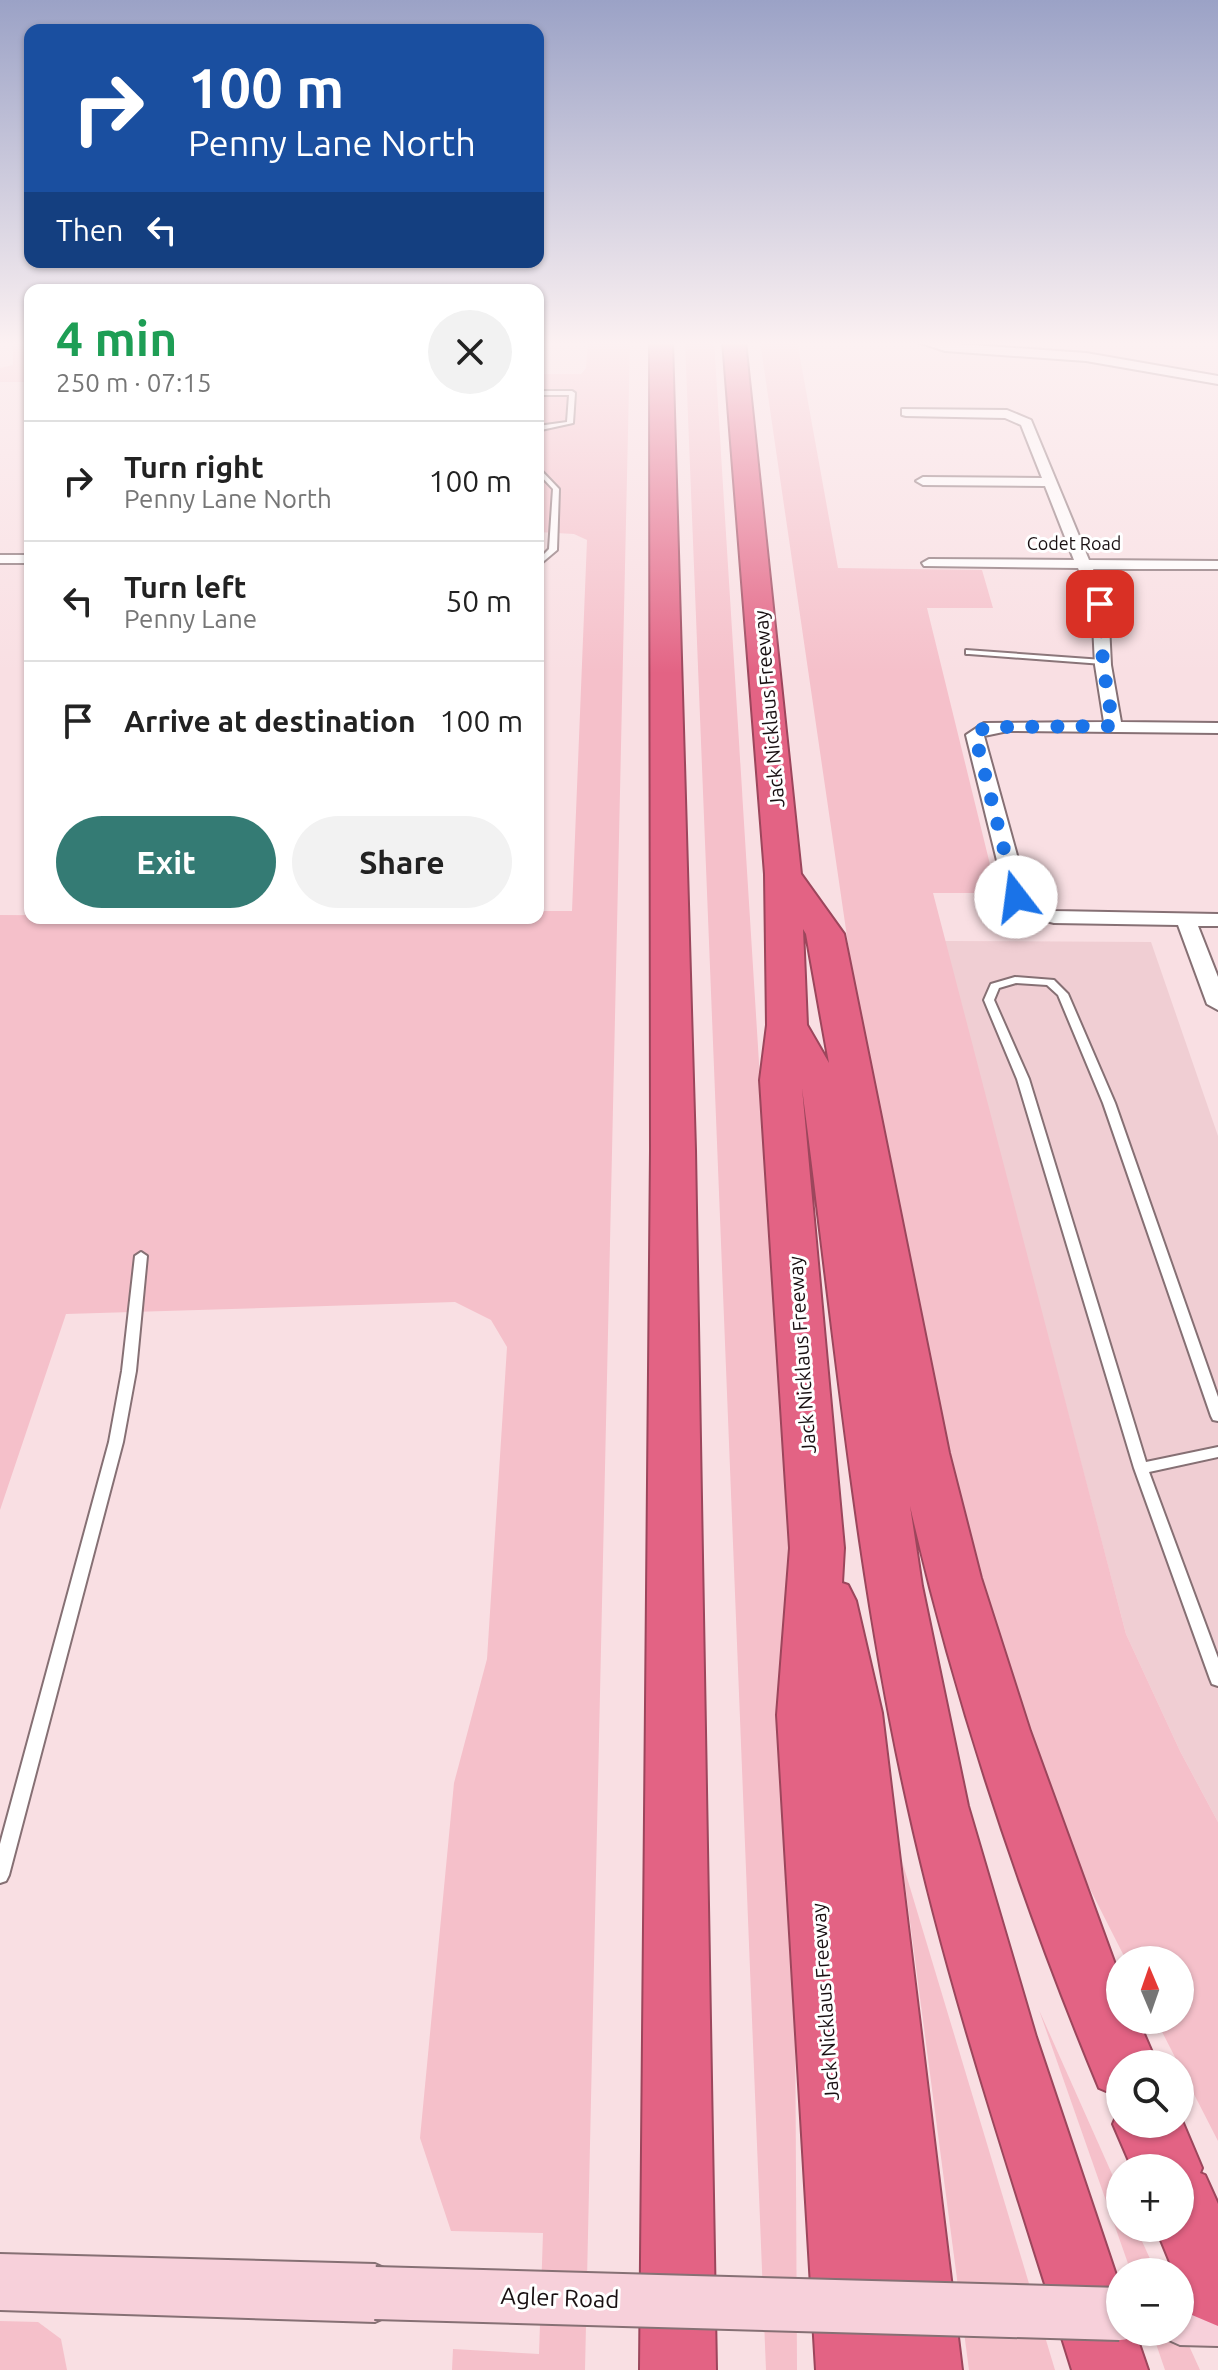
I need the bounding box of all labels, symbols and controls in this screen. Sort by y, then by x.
icon: right [56,56,160,160]
text: 100 m [188,56,344,119]
text: Penny Lane North [188,122,476,163]
icon: left [140,208,184,252]
text: Then [56,213,124,247]
button: close [428,310,512,394]
text: 4 min [56,311,177,365]
text: 250 m · 07:15 [56,368,212,397]
text: Turn right [124,450,264,484]
icon: right [56,459,100,503]
text: 100 m [428,464,512,498]
text: Penny Lane North [124,484,332,513]
street label: Codet Road [1027,533,1121,553]
text: Turn left [124,570,246,604]
pin [1066,570,1134,638]
icon: left [56,579,100,623]
icon: arrive [1078,582,1122,626]
text: 50 m [445,584,512,618]
text: Penny Lane [124,604,257,633]
street label: Jack Nicklaus Freeway [748,609,789,809]
icon: arrive [56,699,100,743]
text: Arrive at destination [124,704,416,738]
text: 100 m [440,704,523,738]
button: Exit [56,816,276,908]
button: Share [292,816,512,908]
position arrow [974,855,1058,939]
street label: Jack Nicklaus Freeway [783,1255,820,1455]
street label: Jack Nicklaus Freeway [806,1902,843,2102]
north arrow [1106,1946,1194,2034]
map controls [1106,1946,1194,2346]
button: search [1106,2050,1194,2138]
button: + [1106,2154,1194,2242]
button: − [1106,2258,1194,2346]
street label: Agler Road [500,2282,620,2313]

